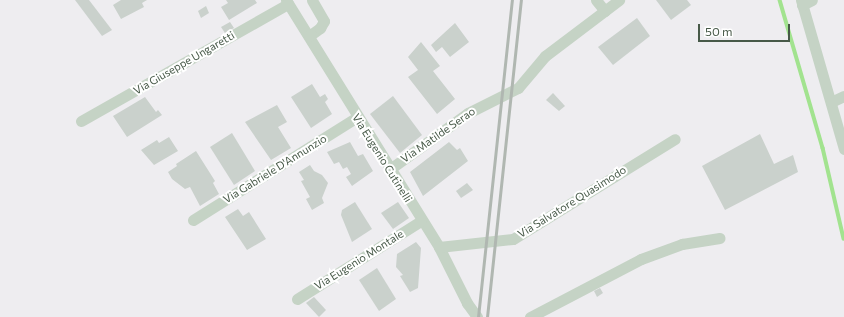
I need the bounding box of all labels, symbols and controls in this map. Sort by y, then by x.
scale bar [700,16,792,42]
text: 50 m [705,24,733,38]
street label: Via Giuseppe Ungaretti [131,29,237,97]
street label: Via Matilde Serao [398,104,478,166]
street label: Via Eugenio Cutinelli [349,111,415,205]
street label: Via Gabriele D'Annunzio [221,132,329,206]
street label: Via Salvatore Quasimodo [515,163,629,241]
street label: Via Eugenio Montale [312,227,406,293]

